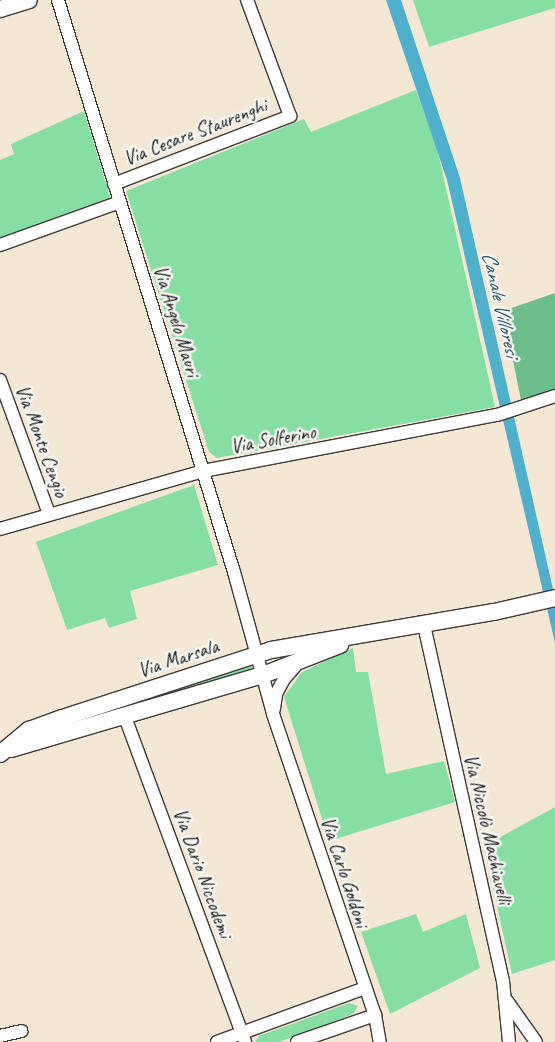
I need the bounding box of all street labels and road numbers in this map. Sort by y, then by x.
street label: Via Cesare Staurenghi [120,94,270,170]
street label: Via Angelo Mauri [149,262,205,380]
street label: Via Monte Cengio [11,382,73,500]
street label: Via Solferino [229,420,317,458]
street label: Via Marsala [135,634,221,682]
street label: Via Niccolò Machiavelli [459,751,517,907]
street label: Via Dario Niccodemi [168,805,238,941]
street label: Via Carlo Goldoni [316,814,374,930]

